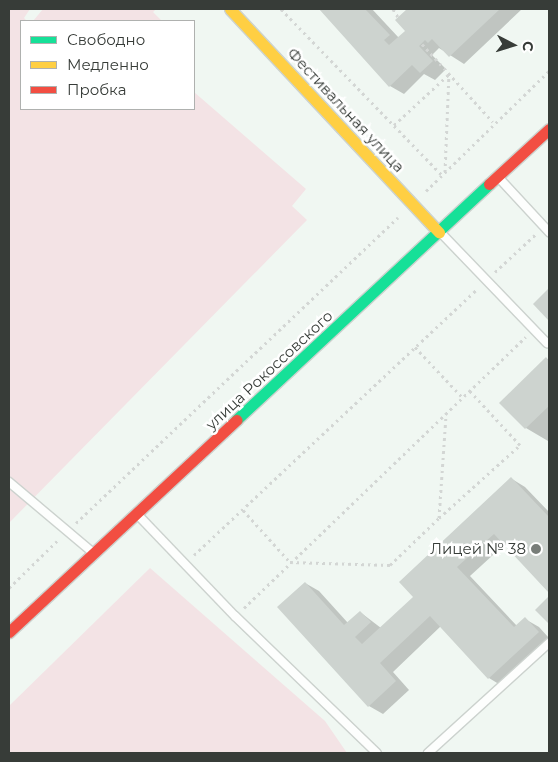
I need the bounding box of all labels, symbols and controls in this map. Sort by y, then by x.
legend [20,20,195,110]
north arrow [488,20,538,70]
text: Свободно [67,30,145,49]
text: С [519,40,537,52]
street label: Фестивальная улица [284,44,408,176]
text: Медленно [67,55,149,74]
text: Пробка [67,80,126,99]
street label: улица Рокоссовского [202,307,336,433]
place label: Лицей № 38 [430,540,526,558]
marker: Лицей № 38 [530,543,542,555]

